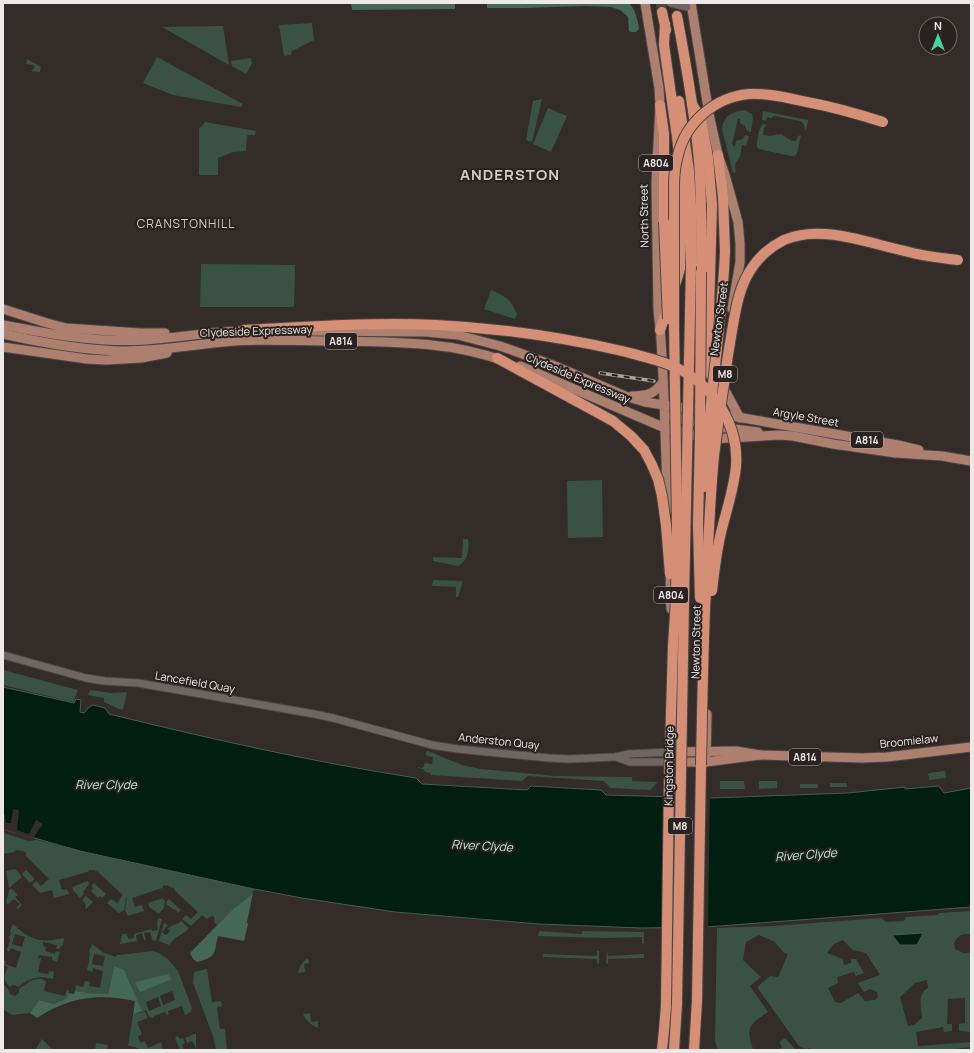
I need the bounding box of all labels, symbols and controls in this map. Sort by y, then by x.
north arrow [918,16,958,56]
text: N [934,18,942,33]
road number: A804 [639,155,673,171]
district label: ANDERSTON [460,164,560,185]
street label: North Street [635,184,652,248]
district label: CRANSTONHILL [137,215,235,232]
street label: Newton Street [706,281,731,357]
street label: Clydeside Expressway [200,321,313,340]
road number: A814 [325,333,357,349]
street label: Clydeside Expressway [524,349,633,406]
road number: M8 [713,366,737,382]
street label: Argyle Street [772,403,840,430]
road number: A814 [851,432,883,448]
road number: A804 [654,587,688,603]
street label: Newton Street [687,605,704,679]
street label: Lancefield Quay [154,667,236,696]
street label: Kingston Bridge [660,725,677,806]
street label: Anderston Quay [458,729,541,752]
street label: Broomielaw [879,730,940,751]
road number: A814 [789,749,821,765]
water label: River Clyde [75,776,138,793]
road number: M8 [668,818,692,834]
water label: River Clyde [451,835,514,856]
water label: River Clyde [775,844,838,865]

